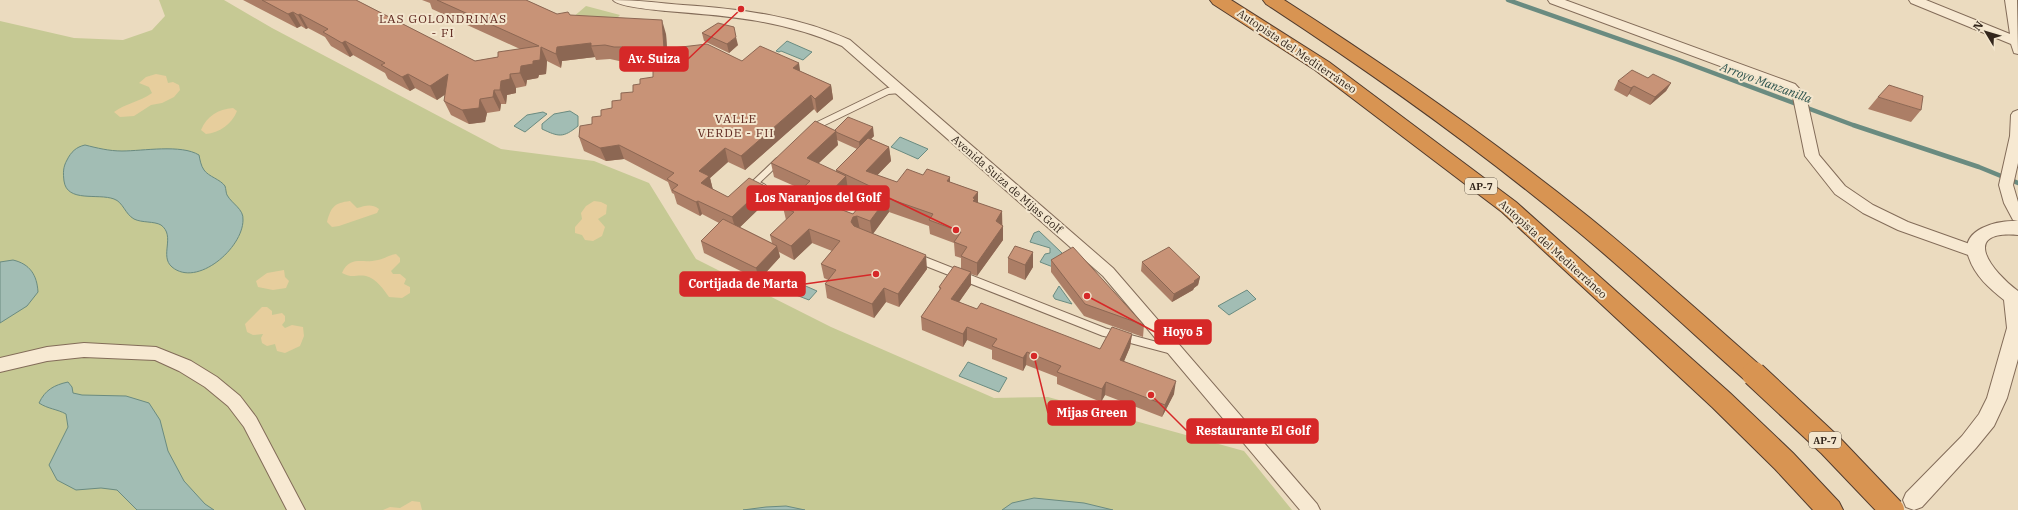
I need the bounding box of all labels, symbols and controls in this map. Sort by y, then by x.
street label: Autopista del Mediterráneo [1235,6,1359,96]
district label: LAS GOLONDRINAS - FI [379,11,507,40]
north arrow [1966,12,2006,52]
text: N [1970,18,1986,34]
callout: Av. Suiza [620,47,688,71]
text: Av. Suiza [628,51,680,66]
water label: Arroyo Manzanilla [1717,59,1814,106]
district label: VALLE VERDE - FII [698,111,775,140]
street label: Avenida Suiza de Mijas Golf [949,132,1066,237]
road number: AP-7 [1465,178,1497,194]
callout: Los Naranjos del Golf [747,186,889,210]
text: Los Naranjos del Golf [755,190,882,205]
street label: Autopista del Mediterráneo [1496,197,1610,301]
callout: Cortijada de Marta [680,272,805,296]
text: Cortijada de Marta [688,276,798,291]
callout: Hoyo 5 [1155,320,1211,344]
text: Hoyo 5 [1163,324,1203,339]
callout: Mijas Green [1048,401,1135,425]
text: Mijas Green [1056,405,1128,420]
callout: Restaurante El Golf [1187,419,1318,443]
text: Restaurante El Golf [1196,423,1312,438]
road number: AP-7 [1809,432,1841,448]

